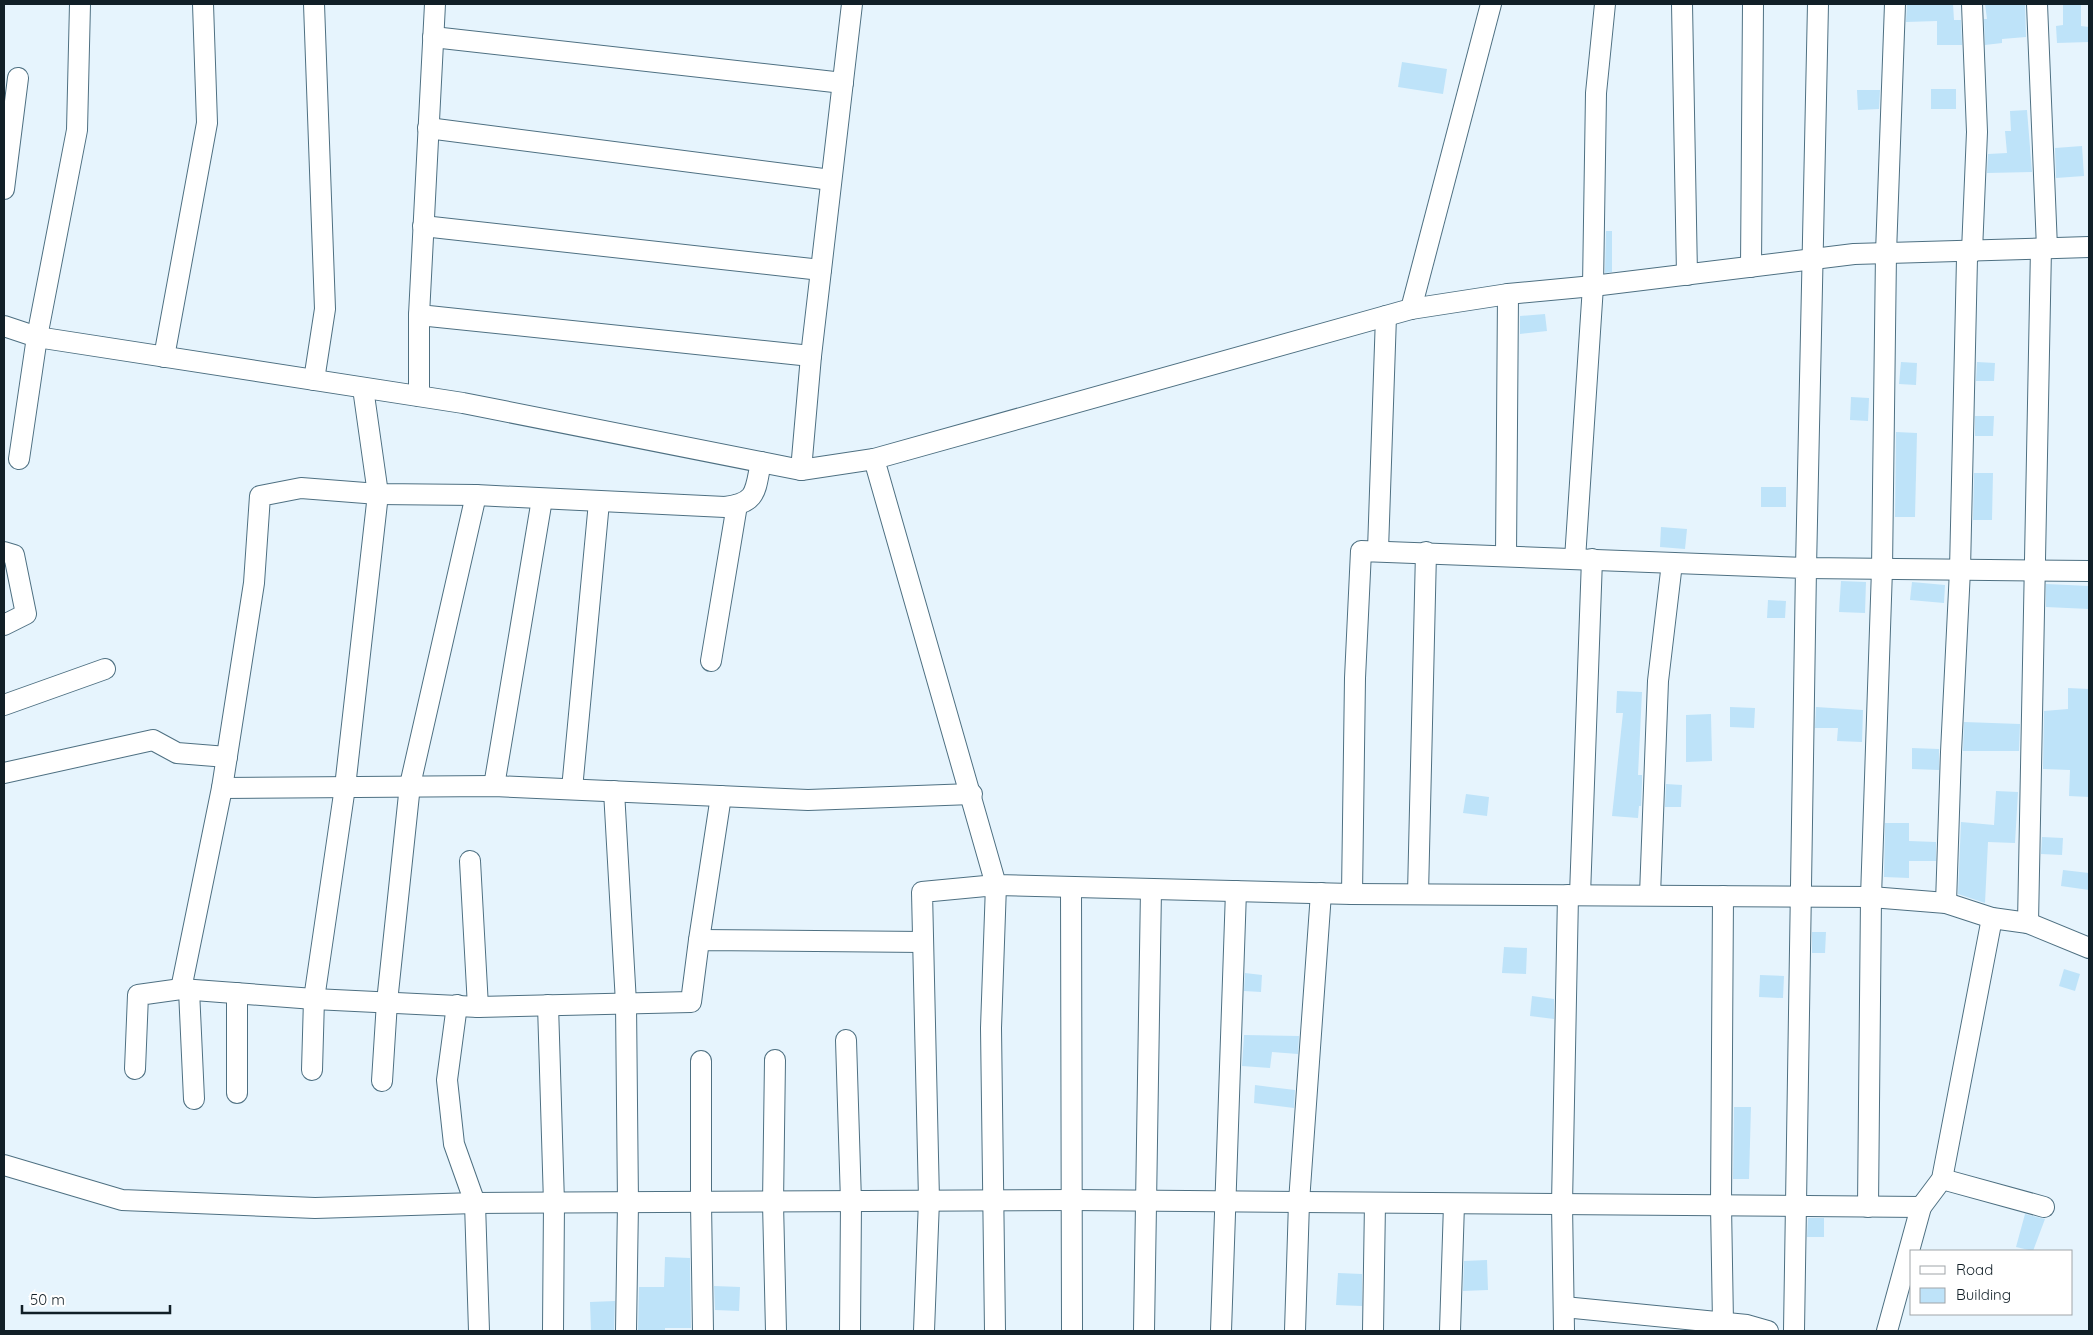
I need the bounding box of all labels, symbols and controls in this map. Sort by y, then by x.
legend [1910,1250,2073,1315]
text: Road [1956,1260,1993,1279]
scale bar [22,1282,170,1314]
text: Building [1956,1285,2011,1304]
text: 50 m [30,1290,65,1309]

